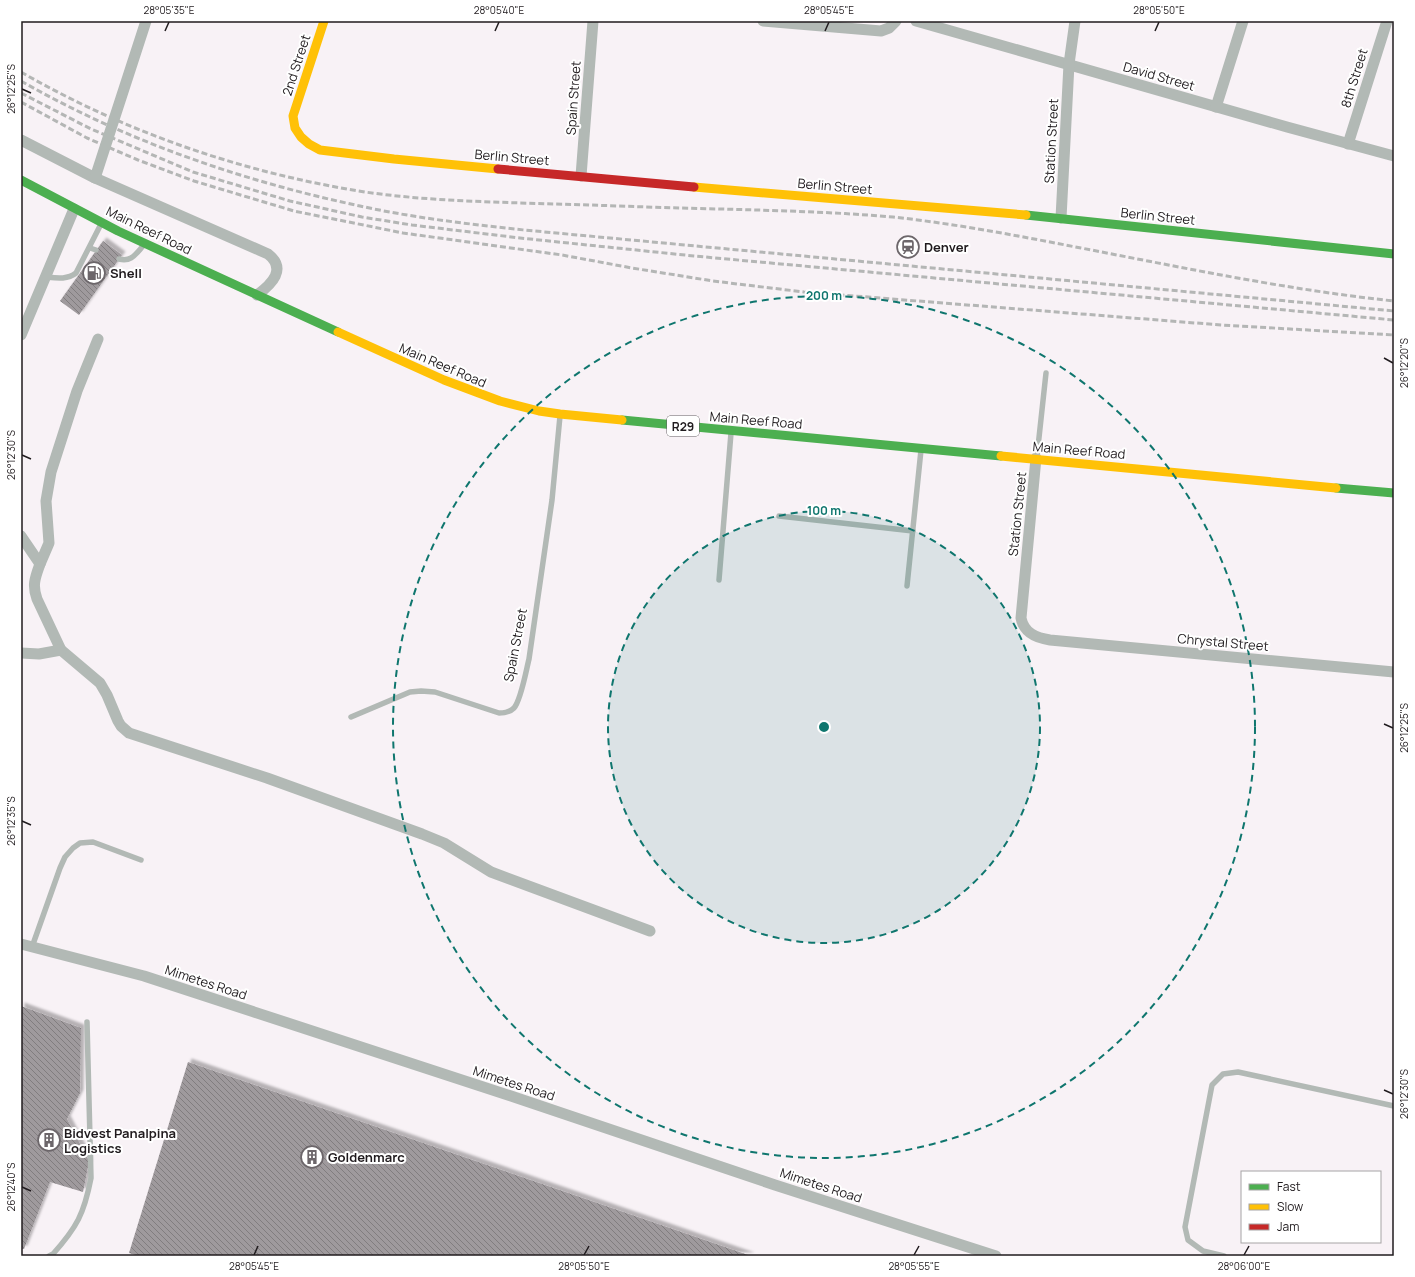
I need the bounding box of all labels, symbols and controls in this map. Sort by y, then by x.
text: 28°05'35"E [144,3,195,17]
text: 28°05'40"E [474,3,525,17]
text: 28°05'45"E [804,3,854,17]
text: 28°05'50"E [1133,3,1185,17]
street label: 2nd Street [278,32,314,98]
street label: 8th Street [1336,46,1372,110]
street label: David Street [1121,57,1197,95]
street label: Spain Street [561,60,585,136]
text: 26°12'25"S [4,64,18,114]
street label: Station Street [1040,98,1062,184]
street label: Berlin Street [474,145,550,169]
street label: Berlin Street [797,174,873,198]
street label: Main Reef Road [103,202,195,258]
street label: Berlin Street [1120,203,1196,229]
station icon: Denver [895,234,921,260]
place label: Denver [924,238,969,256]
fuel station icon: Shell [81,260,107,286]
place label: Shell [110,264,142,282]
text: 200 m [806,287,842,304]
text: 26°12'20"S [1397,338,1411,388]
street label: Main Reef Road [397,339,489,391]
street label: Main Reef Road [709,407,803,433]
road number: R29 [667,416,699,436]
text: 26°12'30"S [4,430,18,480]
street label: Main Reef Road [1032,437,1126,463]
street label: Station Street [1004,471,1030,557]
text: 100 m [807,502,841,519]
street label: Spain Street [499,607,531,683]
street label: Chrystal Street [1177,629,1269,655]
text: 26°12'25"S [1397,703,1411,753]
centre of rings [817,720,831,734]
text: 26°12'35"S [4,796,18,846]
street label: Mimetes Road [163,960,249,1004]
street label: Mimetes Road [471,1061,557,1105]
text: 26°12'30"S [1397,1069,1411,1119]
place label: Bidvest Panalpina Logistics [64,1124,176,1157]
building icon: Bidvest Panalpina Logistics [36,1127,62,1153]
building icon: Goldenmarc [299,1144,325,1170]
place label: Goldenmarc [328,1148,405,1166]
text: 26°12'40"S [4,1162,18,1212]
street label: Mimetes Road [778,1163,864,1207]
legend [1241,1171,1381,1243]
text: Fast [1277,1178,1301,1195]
text: Slow [1277,1198,1303,1215]
text: Jam [1277,1218,1299,1235]
text: 28°05'45"E [229,1259,279,1273]
text: 28°05'50"E [558,1259,610,1273]
text: 28°05'55"E [888,1259,940,1273]
text: 28°06'00"E [1218,1259,1270,1273]

